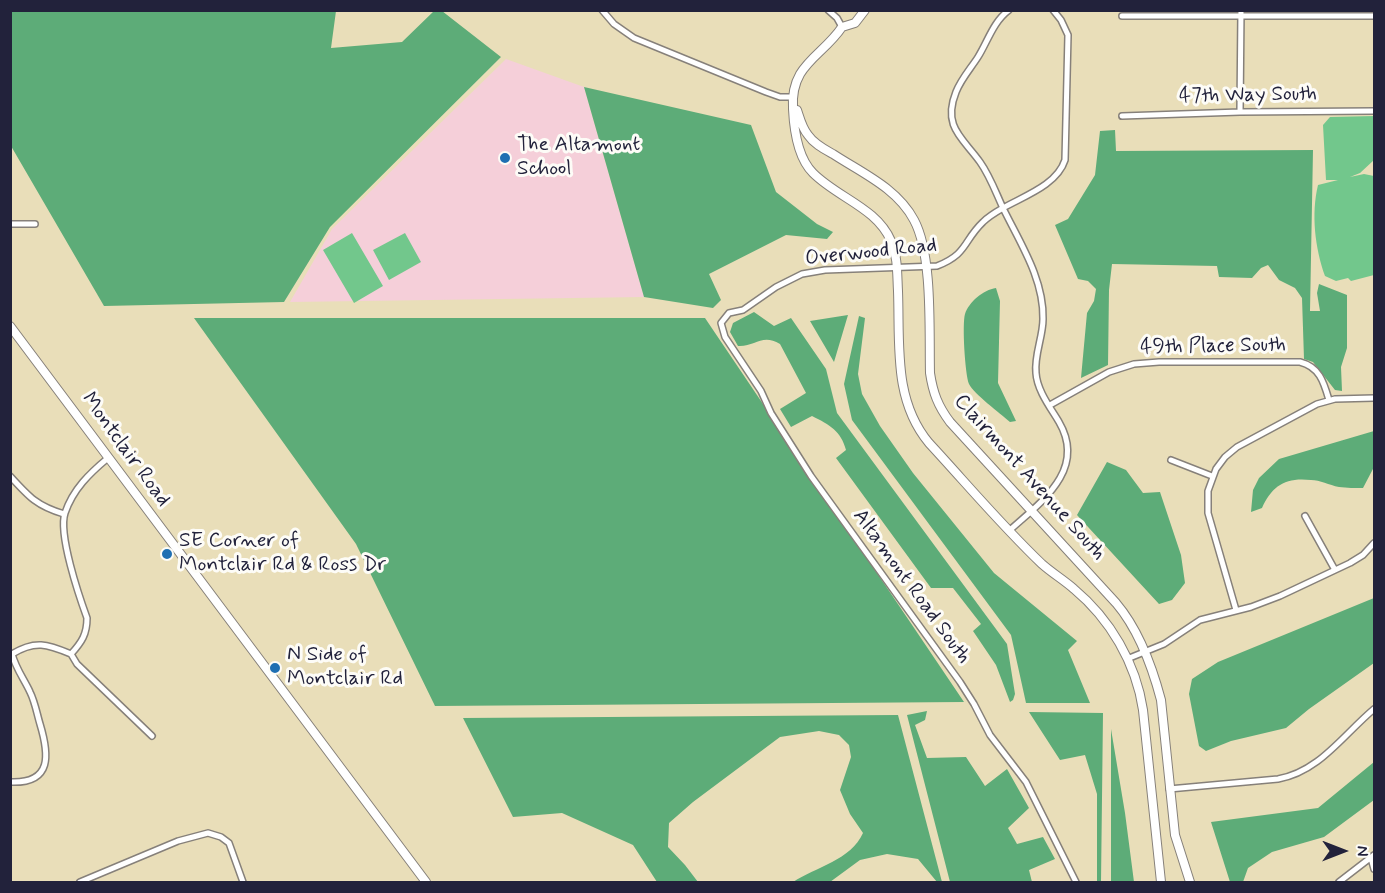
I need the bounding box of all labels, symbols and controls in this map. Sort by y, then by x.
street label: 47th Way South [1179,82,1317,110]
place label: The Altamont School [517,133,640,183]
marker: The Altamont School [498,151,512,165]
street label: Overwood Road [804,234,938,272]
street label: 49th Place South [1140,333,1286,361]
street label: Montclair Road [75,388,175,512]
street label: Clairmont Avenue South [948,390,1110,566]
street label: Altamont Road South [846,505,976,669]
place label: SE Corner of Montclair Rd & Ross Dr [179,529,386,579]
marker: SE Corner of Montclair Rd & Ross Dr [160,547,174,561]
place label: N Side of Montclair Rd [287,643,403,693]
marker: N Side of Montclair Rd [268,661,282,675]
north arrow [1313,821,1373,881]
text: N [1351,846,1372,856]

